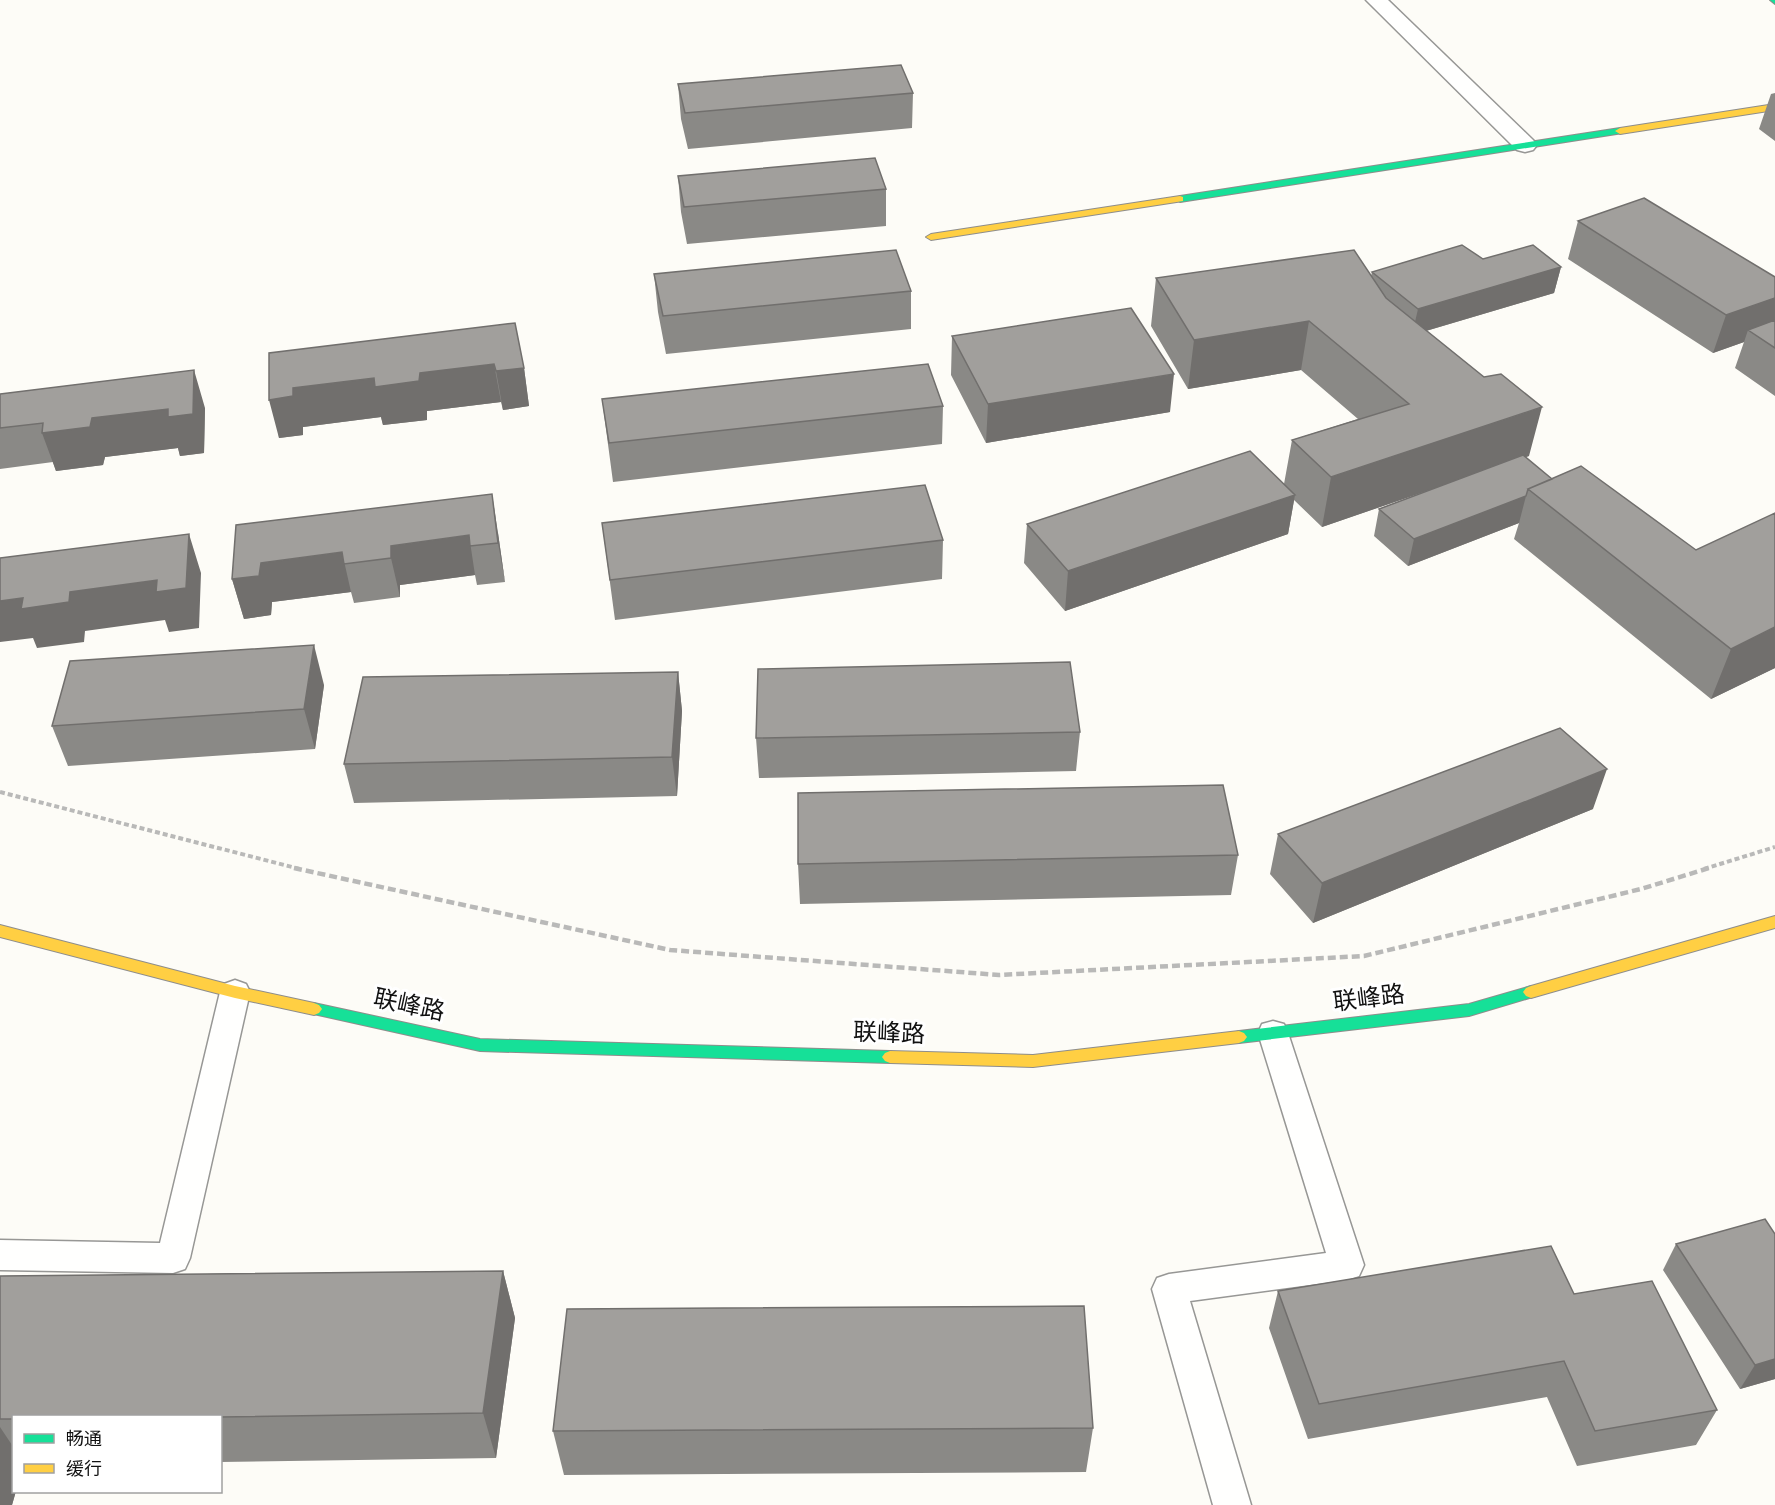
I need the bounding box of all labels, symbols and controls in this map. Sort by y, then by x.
street label: 联峰路 [1331,977,1407,1021]
street label: 联峰路 [370,981,448,1031]
street label: 联峰路 [852,1015,926,1053]
legend [12,1415,222,1493]
text: 畅通 [66,1426,102,1453]
text: 缓行 [66,1456,102,1483]

